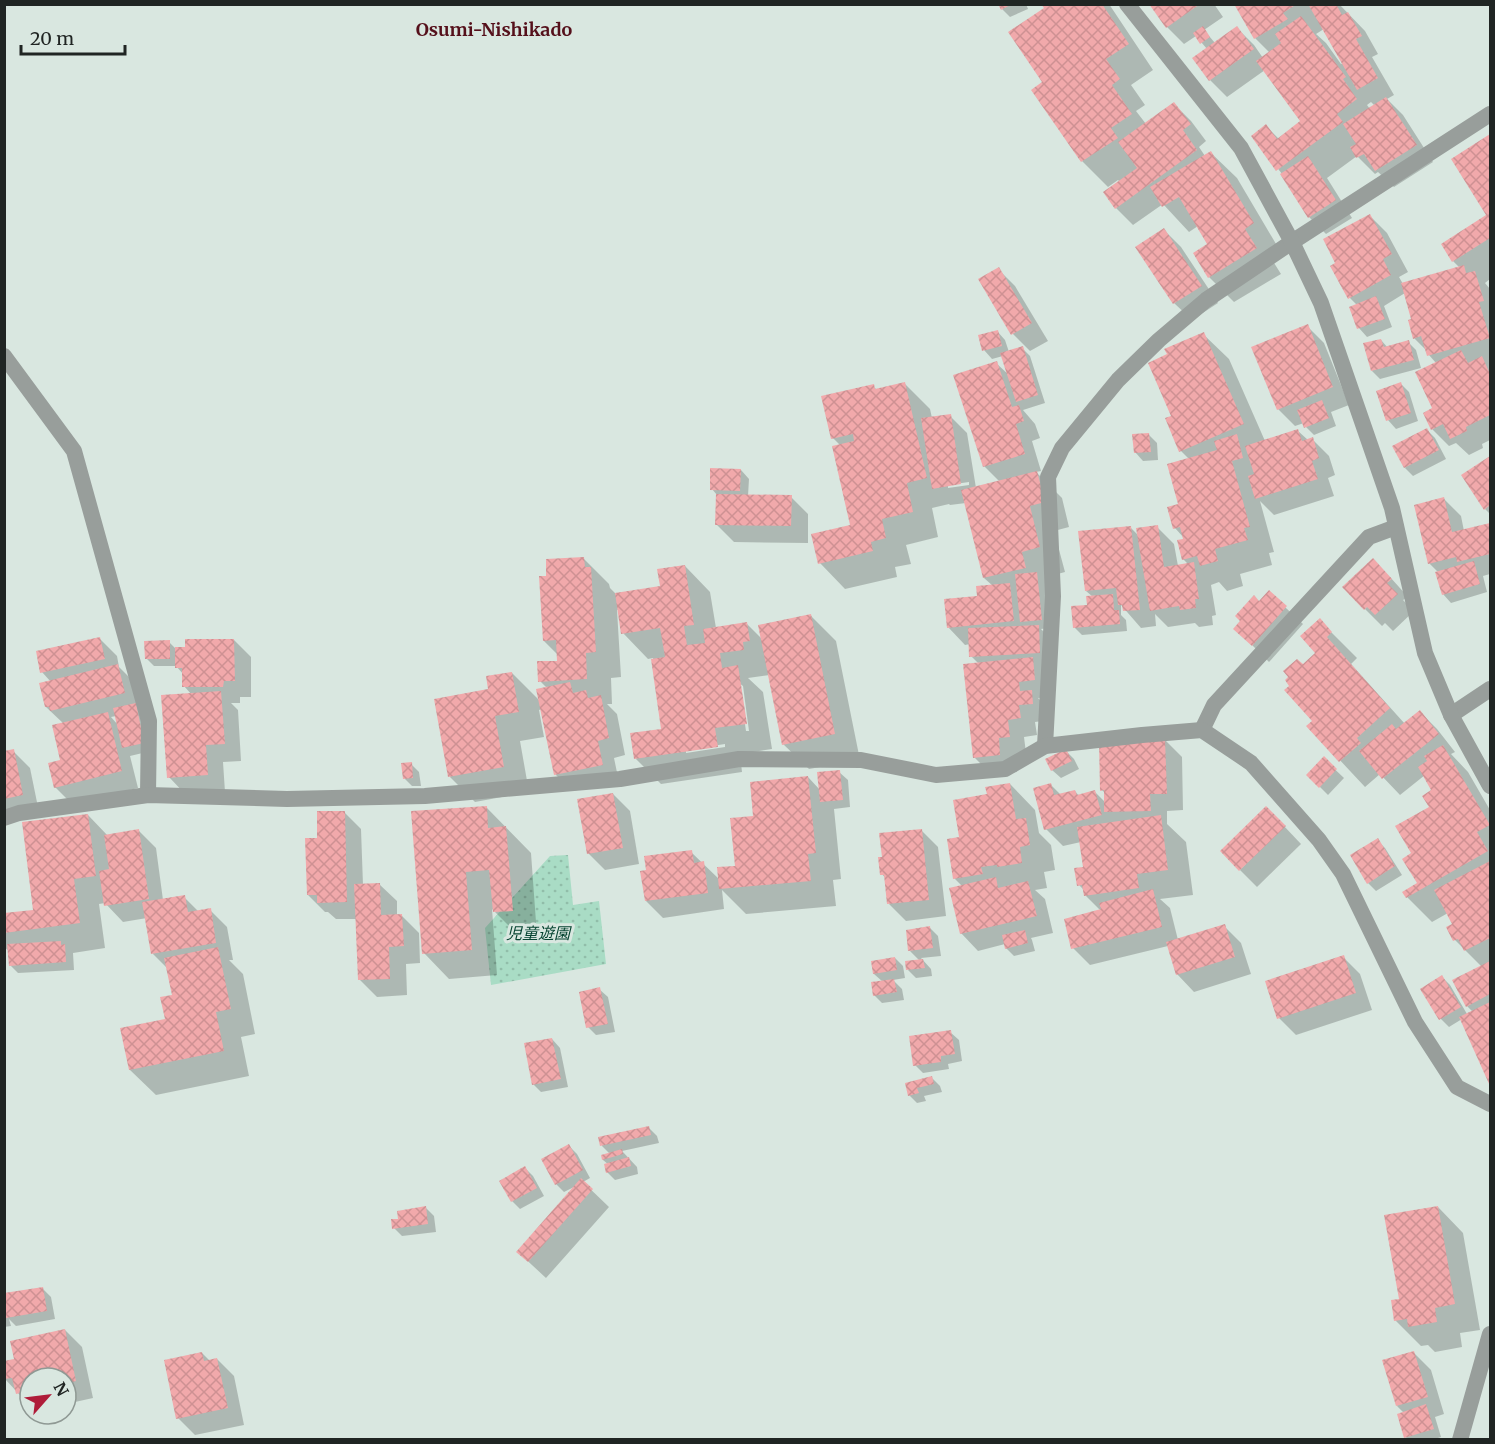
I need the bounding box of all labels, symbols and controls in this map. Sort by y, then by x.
scale bar [21,18,124,56]
district label: Osumi-Nishikado [416,18,573,41]
text: 20 m [30,27,74,50]
park label: 児童遊園 [506,923,572,943]
north arrow [18,1366,78,1426]
text: N [49,1379,73,1400]

